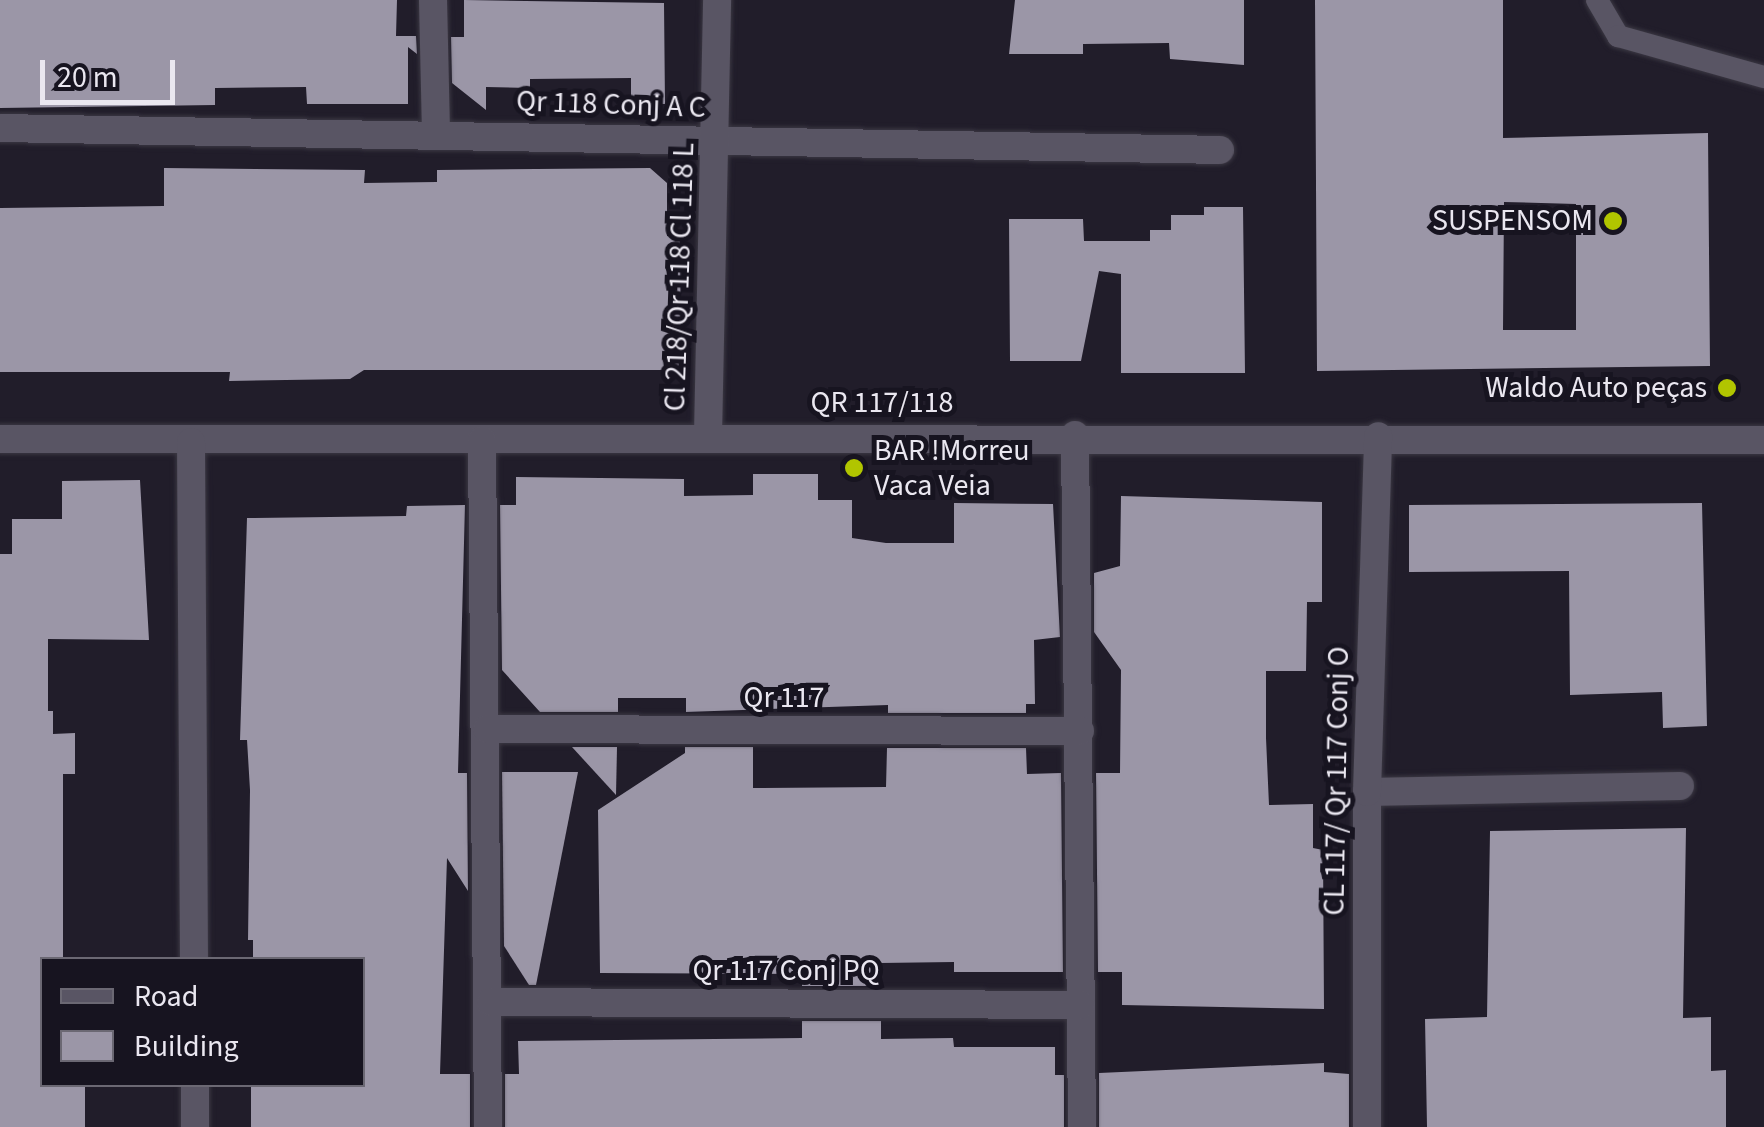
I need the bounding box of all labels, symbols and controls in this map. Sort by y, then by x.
scale bar [45,40,180,102]
text: 20 m [57,56,118,99]
street label: Qr 118 Conj A C [516,84,706,126]
street label: Cl 218/Qr 118 Cl 118 L [657,142,703,412]
place label: SUSPENSOM [1432,203,1593,239]
marker: SUSPENSOM [1602,210,1624,232]
place label: Waldo Auto peças [1485,370,1707,406]
marker: Waldo Auto peças [1716,377,1738,399]
street label: QR 117/118 [811,385,953,421]
place label: BAR !Morreu Vaca Veia [874,433,1029,504]
marker: BAR !Morreu Vaca Veia [843,457,865,479]
street label: CL 117/ Qr 117 Conj O [1317,646,1357,916]
street label: Qr 117 [743,680,825,716]
street label: Qr 117 Conj PQ [692,953,880,989]
legend [40,957,365,1087]
text: Road [134,975,198,1018]
text: Building [134,1025,239,1068]

